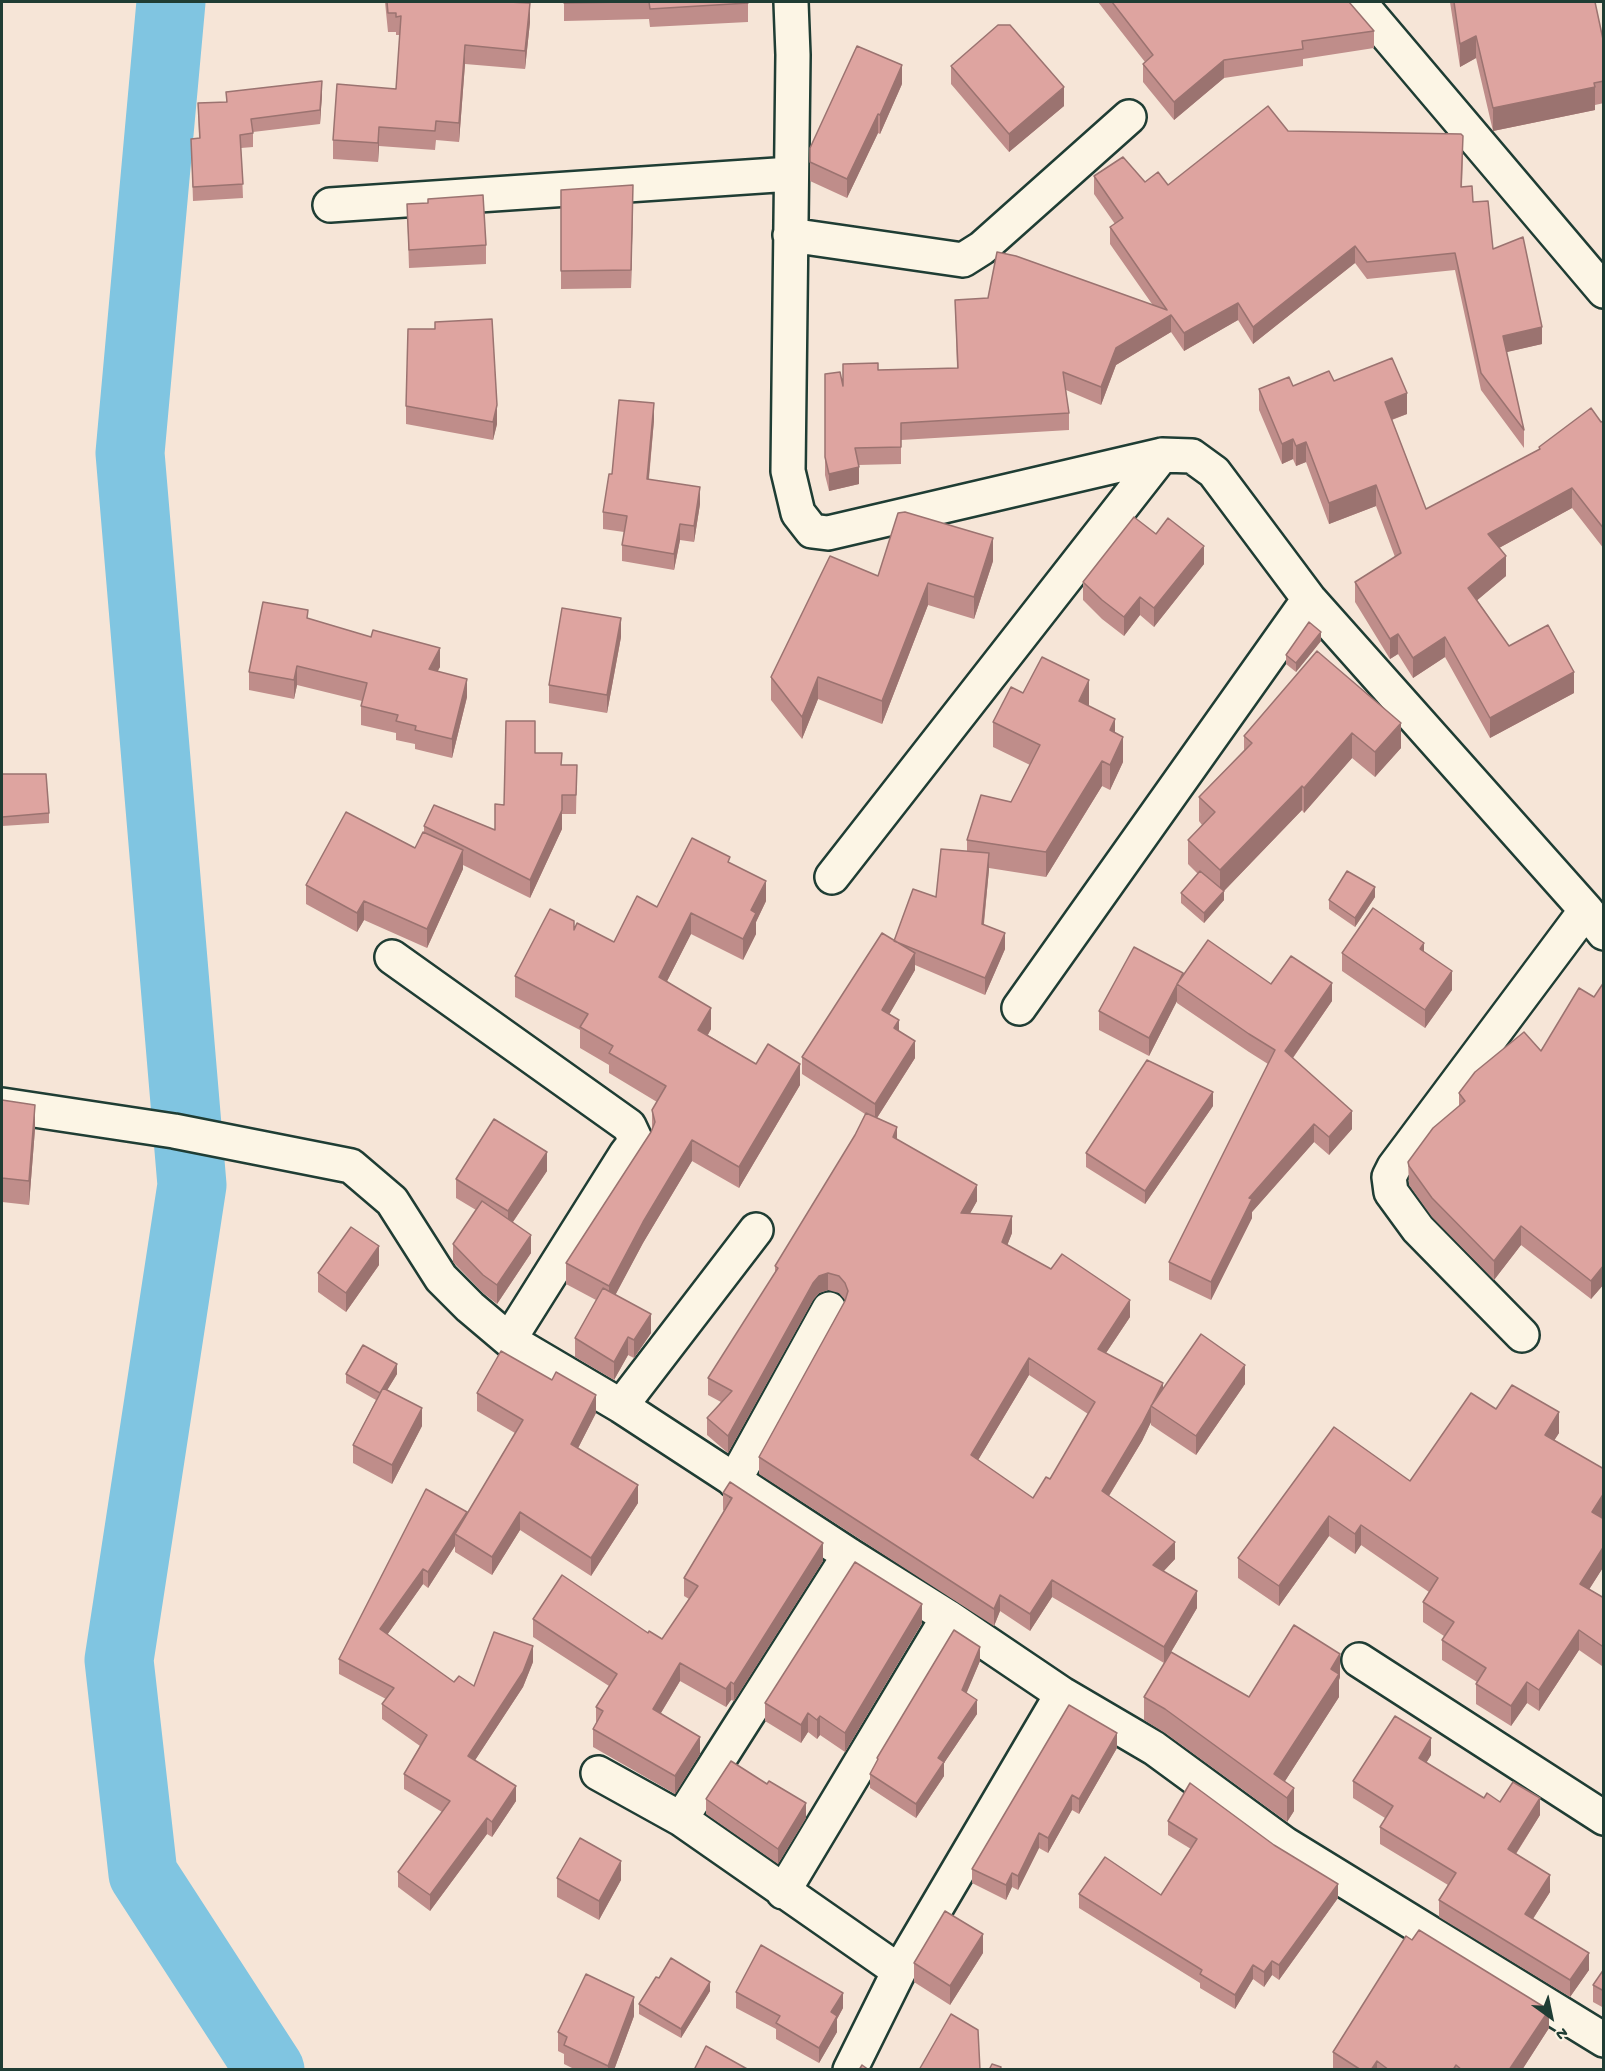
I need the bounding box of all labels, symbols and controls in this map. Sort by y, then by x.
north arrow [1521,1987,1581,2047]
text: N [1552,2022,1571,2043]

